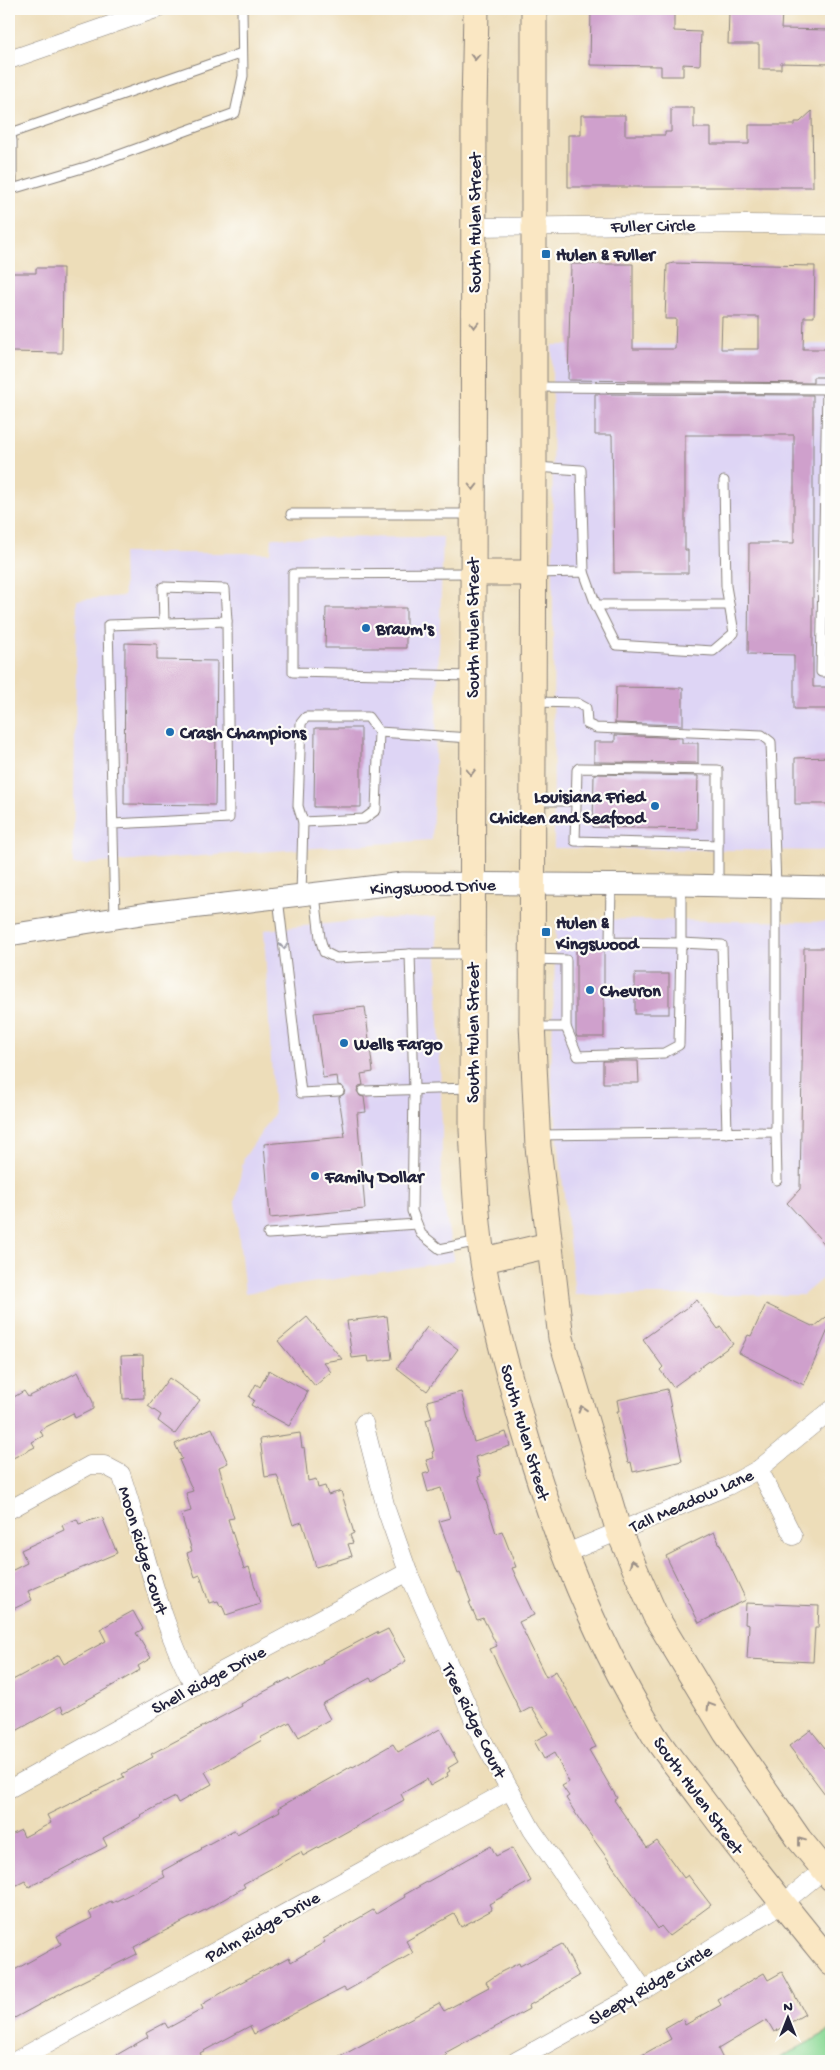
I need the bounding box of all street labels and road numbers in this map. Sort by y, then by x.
street label: South Hulen Street [466,151,487,293]
street label: Fuller Circle [609,216,696,239]
street label: South Hulen Street [464,556,485,698]
street label: Kingswood Drive [370,876,497,901]
street label: South Hulen Street [464,961,485,1103]
street label: South Hulen Street [494,1362,553,1505]
street label: Tall Meadow Lane [626,1465,758,1539]
street label: Moon Ridge Court [112,1484,172,1619]
street label: Shell Ridge Drive [148,1642,271,1720]
street label: Tree Ridge Court [435,1659,510,1783]
street label: South Hulen Street [647,1734,748,1861]
street label: Palm Ridge Drive [201,1888,325,1969]
street label: Sleepy Ridge Circle [586,1941,717,2031]

